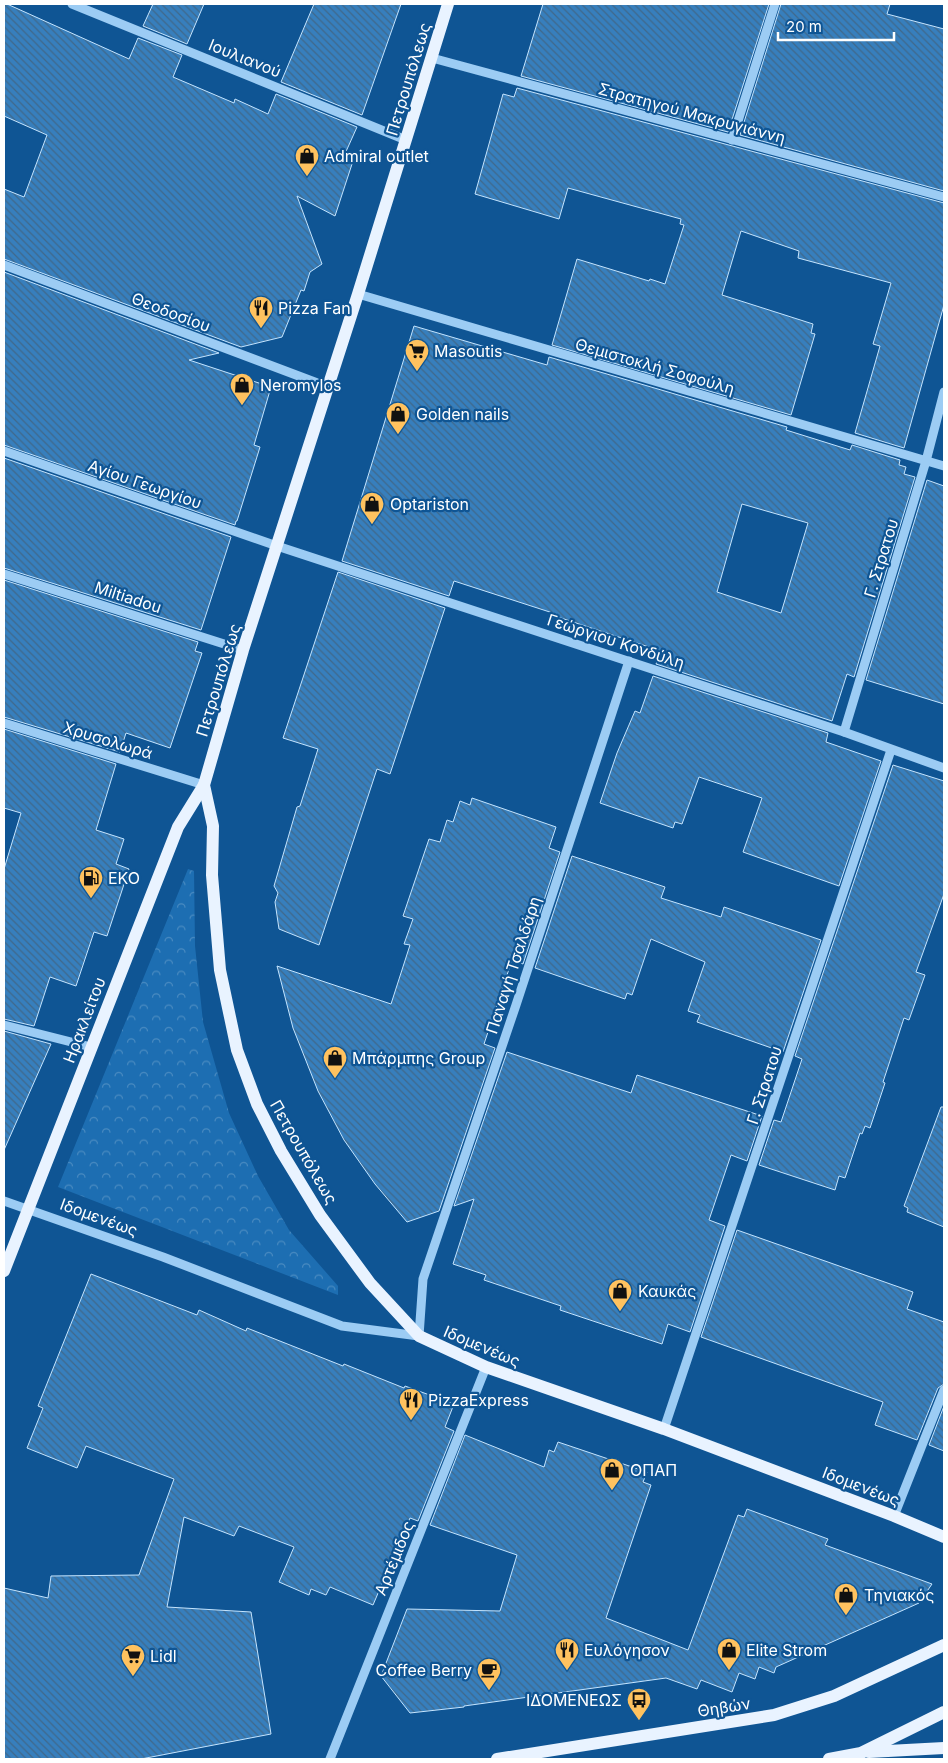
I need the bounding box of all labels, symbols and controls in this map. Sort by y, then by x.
scale bar [778,10,894,42]
text: 20 m [786,17,822,36]
street label: Πετρουπόλεως [381,20,435,138]
street label: Ιουλιανού [206,34,284,82]
street label: Στρατηγού Μακρυγιάννη [596,78,788,148]
shop icon: Admiral outlet [294,143,320,177]
place label: Admiral outlet [324,146,429,166]
street label: Θεοδοσίου [129,288,213,336]
restaurant icon: Pizza Fan [248,295,274,329]
place label: Pizza Fan [278,298,351,318]
street label: Θεμιστοκλή Σοφούλη [573,334,737,398]
supermarket icon: Masoutis [404,338,430,372]
place label: Masoutis [434,341,503,361]
shop icon: Neromylos [229,372,255,406]
place label: Neromylos [260,375,342,395]
shop icon: Golden nails [385,401,411,435]
place label: Golden nails [416,404,509,424]
street label: Αγίου Γεωργίου [85,455,205,513]
shop icon: Optariston [359,491,385,525]
place label: Optariston [390,494,469,514]
street label: Γ. Στρατου [860,516,902,600]
street label: Miltiadou [92,577,164,617]
street label: Γεώργιου Κονδύλη [545,609,687,673]
street label: Πετρουπόλεως [191,621,245,739]
street label: Χρυσολωρά [61,717,155,763]
fuel station icon: ΕΚΟ [78,865,104,899]
place label: ΕΚΟ [108,868,140,888]
street label: Παναγή Τσαλδάρη [481,894,545,1036]
street label: Ηρακλείτου [58,974,110,1066]
street label: Γ. Στρατου [742,1043,786,1127]
shop icon: Μπάρμπης Group [322,1045,348,1079]
place label: Μπάρμπης Group [352,1048,485,1068]
street label: Πετρουπόλεως [266,1096,342,1208]
street label: Ιδομενέως [57,1194,141,1240]
shop icon: Καυκάς [607,1278,633,1312]
place label: Καυκάς [638,1281,696,1301]
street label: Ιδομενέως [441,1321,523,1371]
restaurant icon: PizzaExpress [398,1387,424,1421]
place label: PizzaExpress [428,1390,529,1410]
shop icon: ΟΠΑΠ [599,1457,625,1491]
place label: ΟΠΑΠ [630,1460,677,1480]
street label: Ιδομενέως [820,1462,902,1510]
street label: Αρτέμιδος [370,1518,418,1598]
shop icon: Τηνιακός [833,1582,859,1616]
place label: Τηνιακός [864,1585,934,1605]
restaurant icon: Ευλόγησον [554,1637,580,1671]
shop icon: Elite Strom [716,1637,742,1671]
place label: Ευλόγησον [584,1640,670,1660]
place label: Elite Strom [746,1640,827,1660]
supermarket icon: Lidl [120,1643,146,1677]
place label: Lidl [150,1646,177,1666]
cafe icon: Coffee Berry [476,1657,502,1691]
place label: Coffee Berry [375,1660,472,1680]
bus stop icon: ΙΔΟΜΕΝΕΩΣ [626,1687,652,1721]
place label: ΙΔΟΜΕΝΕΩΣ [526,1690,622,1710]
street label: Θηβών [696,1693,752,1721]

